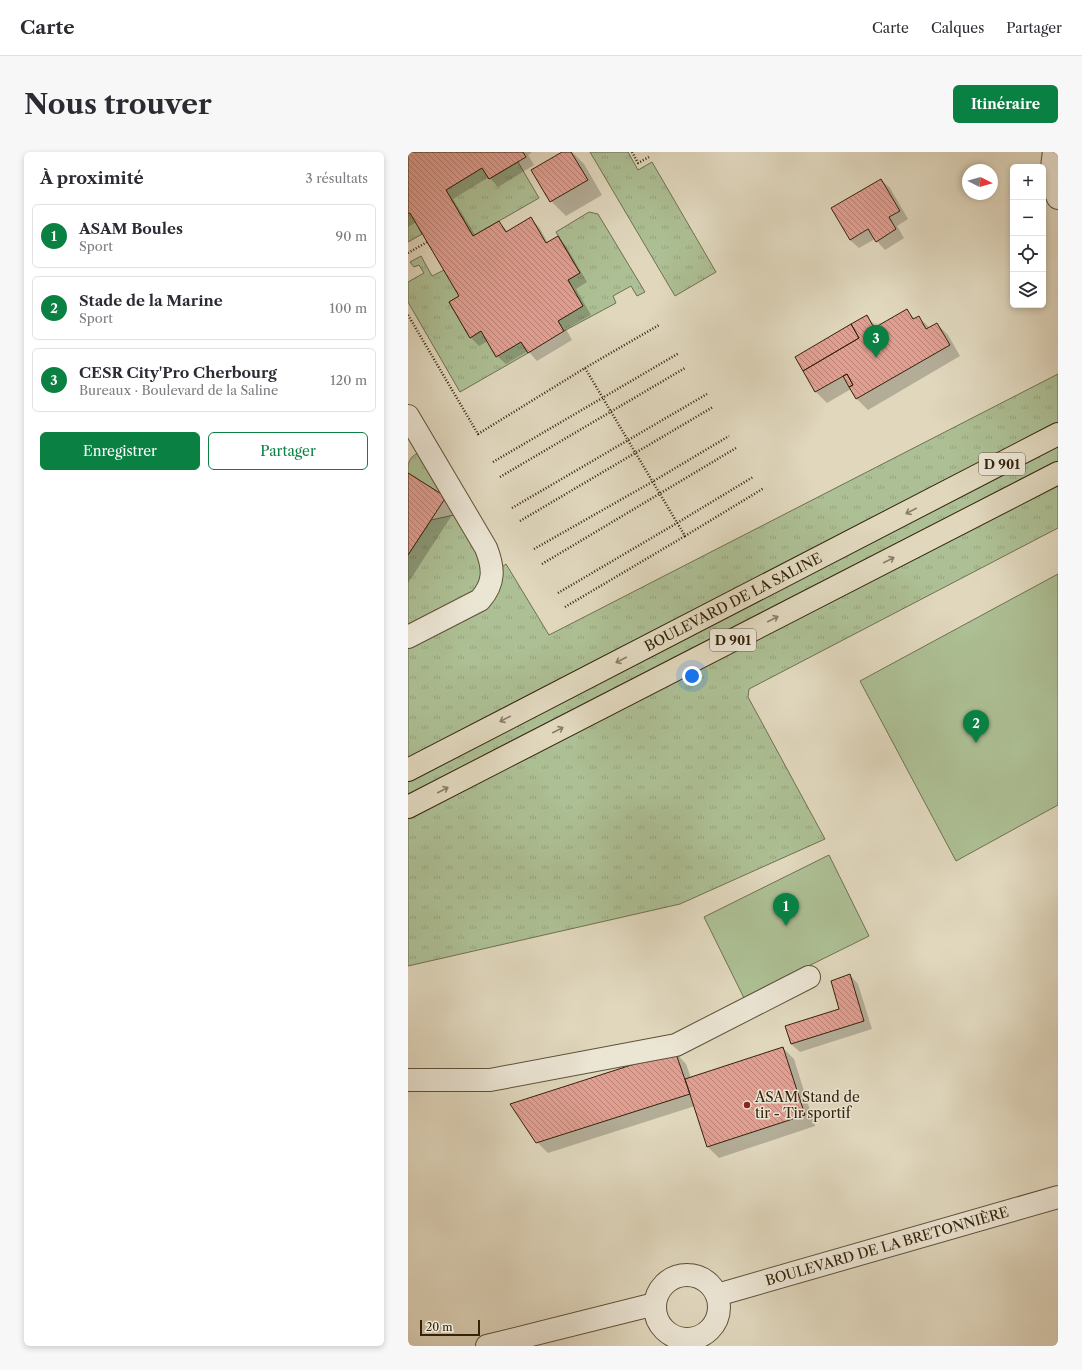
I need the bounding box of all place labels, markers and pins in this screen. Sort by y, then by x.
pin: 3 [863,325,889,358]
pin: 2 [963,710,989,743]
pin: 1 [773,893,799,926]
place label: ASAM Stand de tir - Tir sportif [754,1088,860,1122]
marker: ASAM Stand de tir - Tir sportif [742,1100,752,1110]

